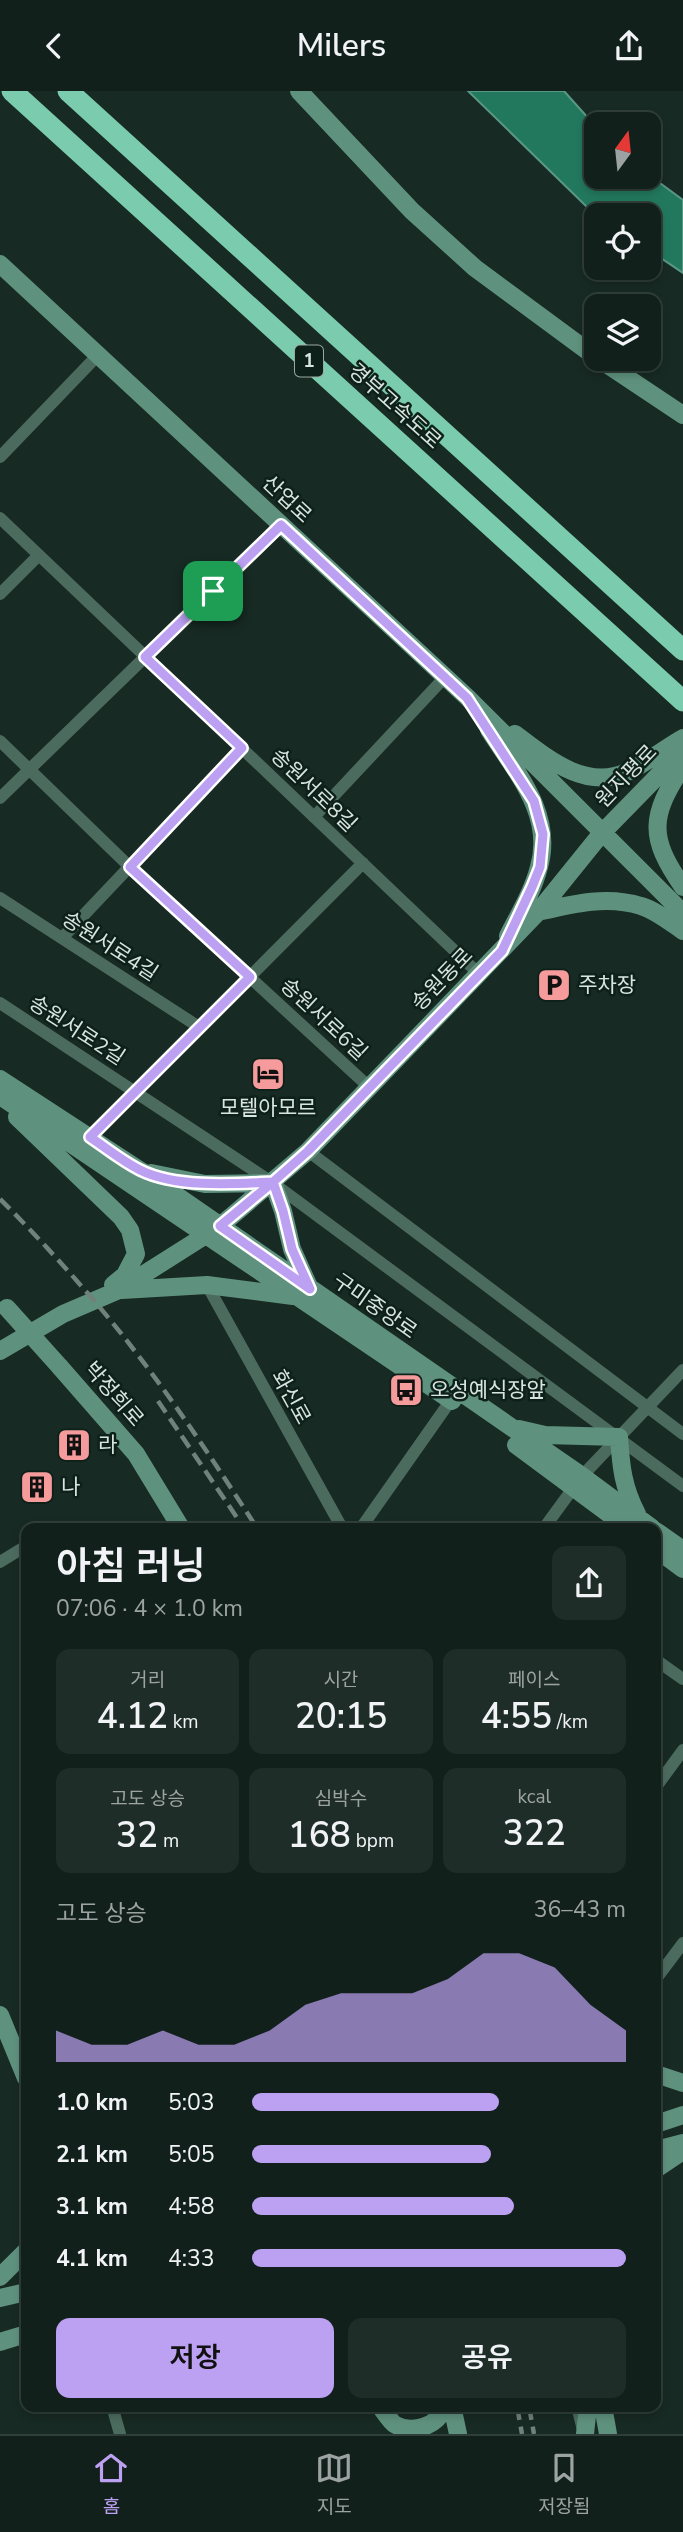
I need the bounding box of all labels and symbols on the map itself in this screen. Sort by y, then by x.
north arrow [584,112,662,189]
road number: 1 [295,345,323,377]
street label: 경부고속도로 [343,357,447,455]
street label: 산업로 [256,469,318,529]
pin [183,561,243,621]
street label: 원지평로 [589,738,663,814]
street label: 송원서로8길 [265,742,363,838]
street label: 송원서로4길 [57,905,163,987]
street label: 송원동로 [405,941,479,1017]
parking icon: 주차장 [535,966,573,1004]
place label: 주차장 [578,971,636,999]
street label: 송원서로6길 [275,972,373,1066]
street label: 송원서로2길 [24,989,130,1071]
hotel icon: 모텔아모르 [249,1055,287,1093]
place label: 모텔아모르 [220,1094,316,1122]
street label: 구미중앙로 [327,1267,423,1345]
street label: 박정희로 [78,1356,150,1432]
street label: 화신로 [265,1365,317,1429]
bus stop icon: 오성예식장앞 [387,1371,425,1409]
place label: 오성예식장앞 [430,1376,546,1404]
building icon: 라 [55,1426,93,1464]
place label: 라 [98,1431,117,1459]
building icon: 나 [18,1468,56,1506]
place label: 나 [61,1473,80,1501]

